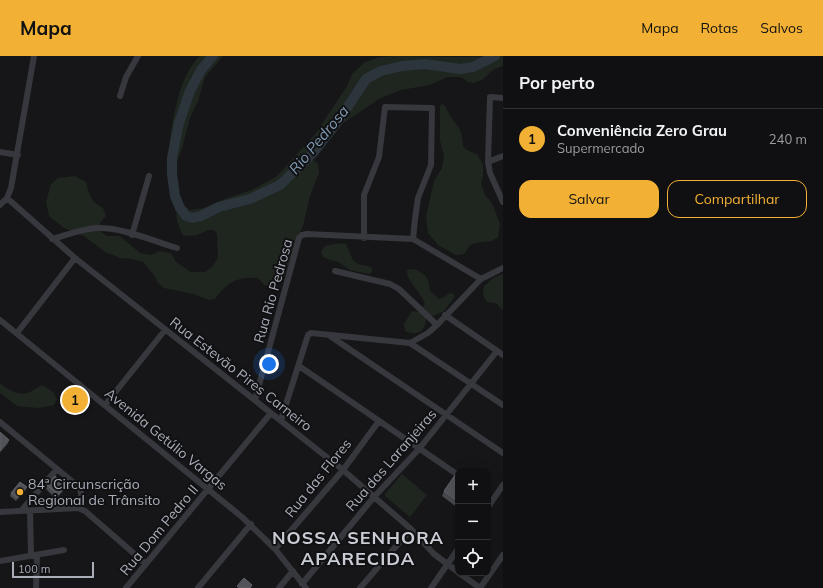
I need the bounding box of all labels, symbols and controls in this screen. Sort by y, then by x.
text: Mapa [20,16,72,40]
text: Mapa [641,19,679,37]
text: Rotas [701,19,738,37]
text: Salvos [760,19,803,37]
text: Por perto [519,72,595,93]
water label: Rio Pedrosa [285,102,353,178]
text: Conveniência Zero Grau [557,121,727,140]
text: 1 [528,131,536,147]
text: 240 m [769,131,807,147]
text: Supermercado [557,140,645,156]
button: Salvar [519,180,659,218]
button: Compartilhar [667,180,807,218]
street label: Rua Rio Pedrosa [250,237,296,345]
street label: Rua Estevão Pires Carneiro [166,313,316,435]
your location [259,354,279,374]
street label: Avenida Getúlio Vargas [101,384,231,494]
pin: 1 [62,385,88,415]
street label: Rua das Laranjeiras [342,405,440,515]
street label: Rua das Flores [281,435,355,521]
map controls [455,468,491,576]
button: + [455,468,491,504]
place label: 84ª Circunscrição Regional de Trânsito [28,475,160,509]
street label: Rua Dom Pedro II [116,481,202,579]
marker: 84ª Circunscrição Regional de Trânsito [15,487,25,497]
button: − [455,504,491,540]
district label: NOSSA SENHORA APARECIDA [272,526,444,570]
button: locate [455,540,491,576]
scale bar [12,560,94,579]
text: 100 m [18,562,50,576]

